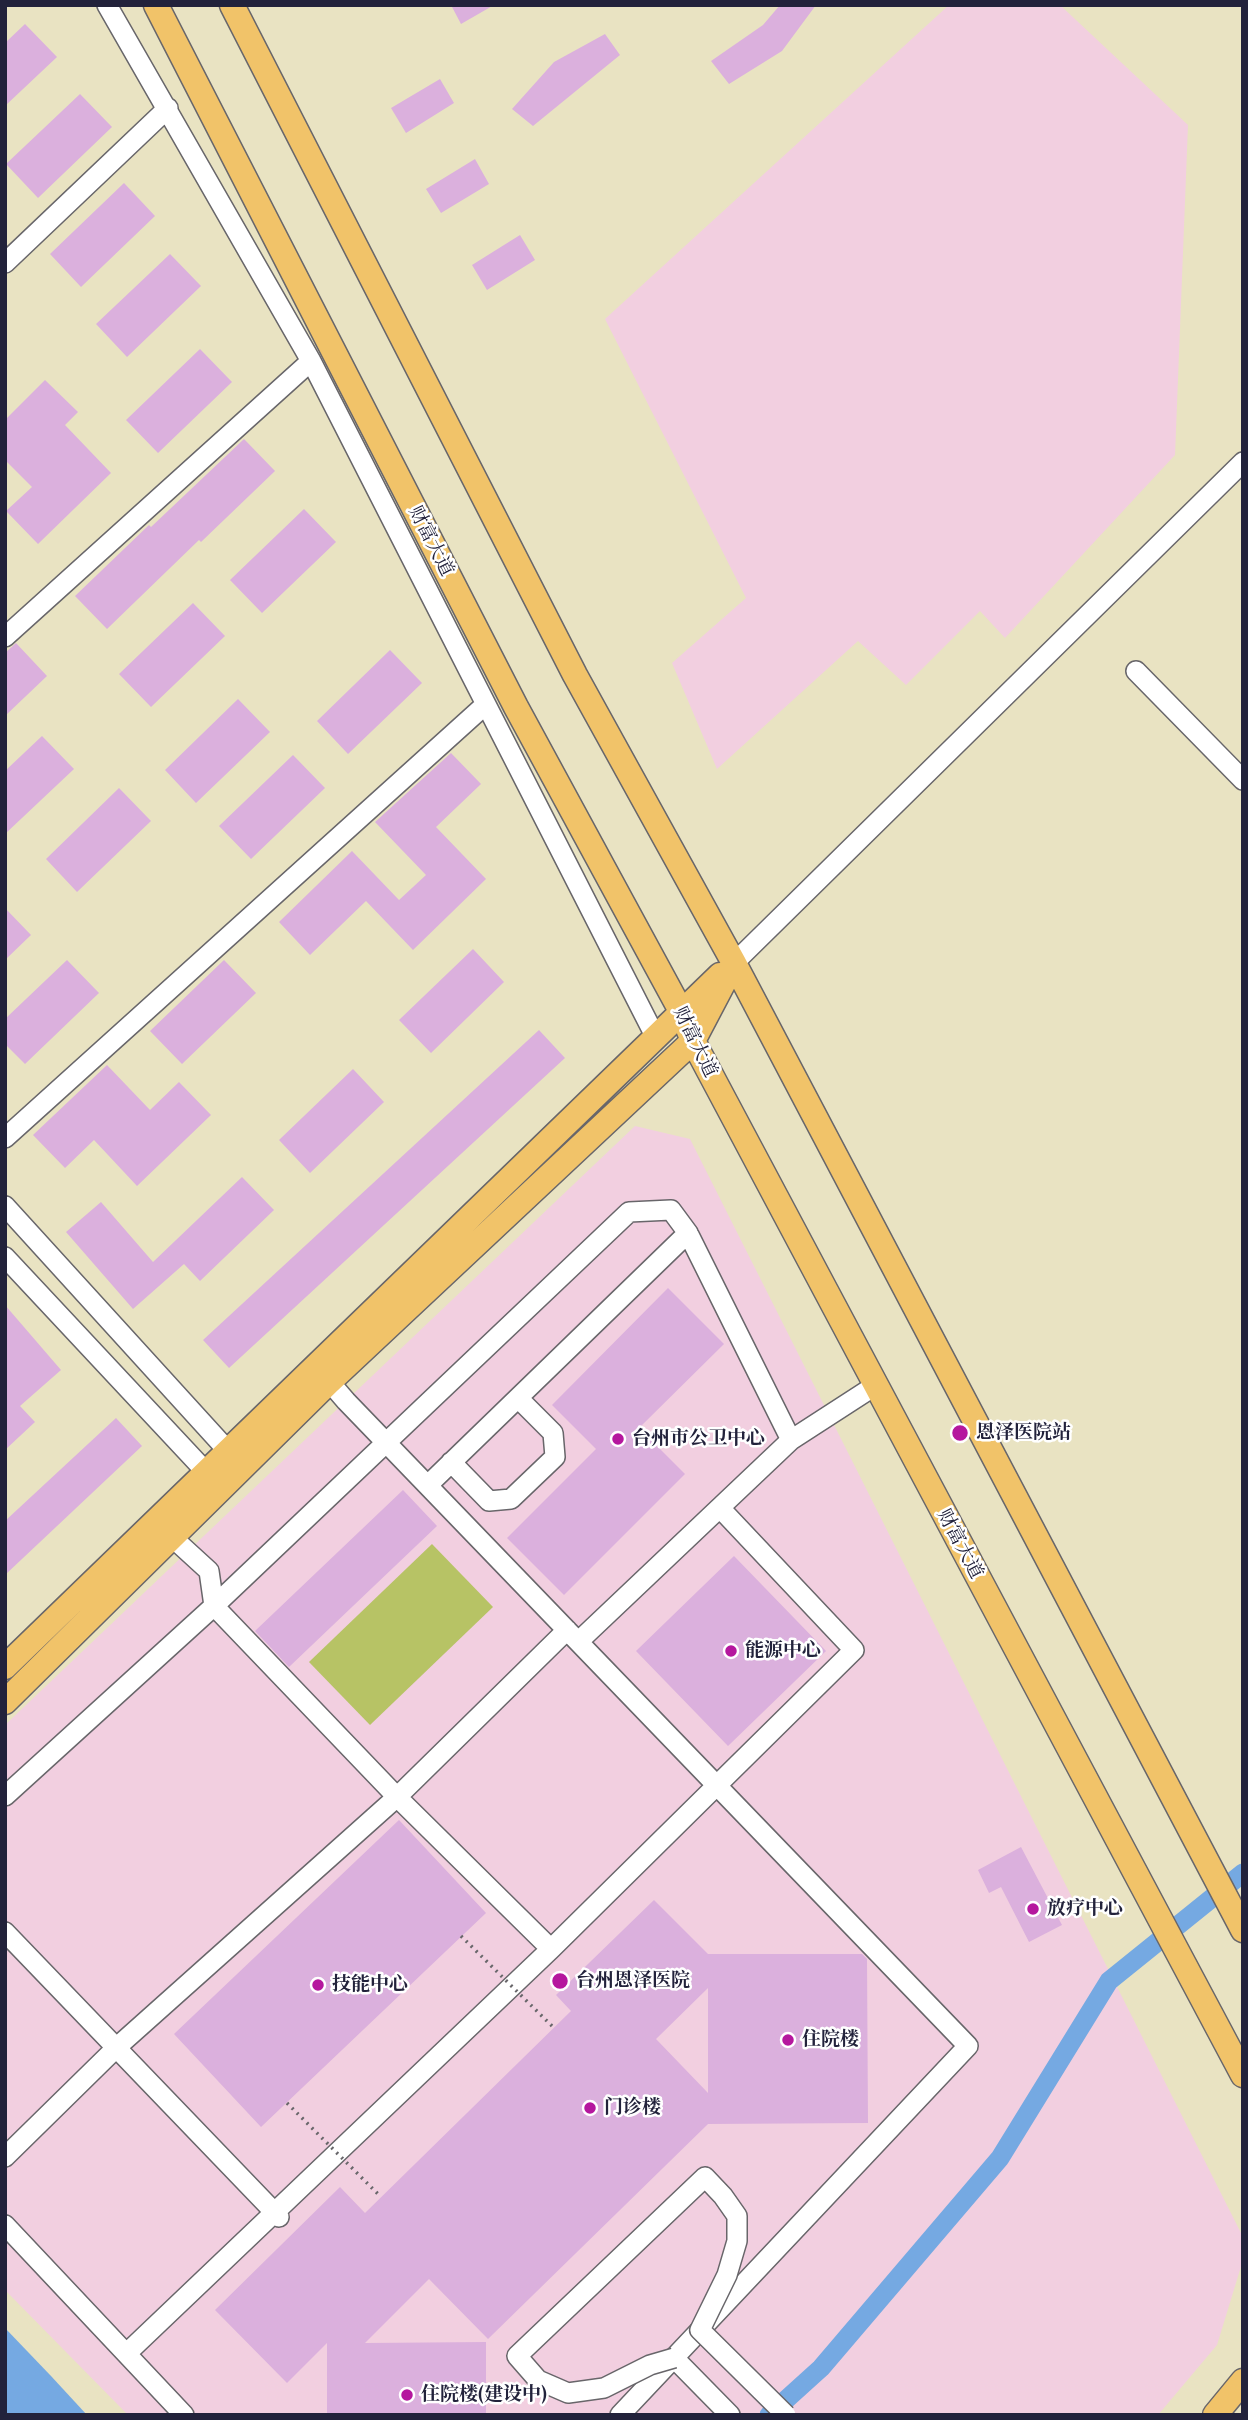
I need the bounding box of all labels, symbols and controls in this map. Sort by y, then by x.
street label: 财富大道 [404,502,458,580]
street label: 财富大道 [668,1003,722,1081]
place label: 恩泽医院站 [976,1422,1071,1444]
marker: 恩泽医院站 [950,1423,970,1443]
place label: 台州市公卫中心 [632,1428,765,1450]
marker: 台州市公卫中心 [610,1431,626,1447]
street label: 财富大道 [932,1505,988,1583]
place label: 能源中心 [745,1640,821,1662]
marker: 能源中心 [723,1643,739,1659]
place label: 放疗中心 [1047,1898,1123,1920]
marker: 放疗中心 [1025,1901,1041,1917]
place label: 台州恩泽医院 [576,1970,690,1992]
marker: 台州恩泽医院 [550,1971,570,1991]
place label: 技能中心 [332,1974,408,1996]
marker: 技能中心 [310,1977,326,1993]
place label: 住院楼 [802,2029,859,2051]
marker: 住院楼 [780,2032,796,2048]
place label: 门诊楼 [604,2097,661,2119]
marker: 门诊楼 [582,2100,598,2116]
place label: 住院楼(建设中) [421,2384,547,2406]
marker: 住院楼(建设中) [399,2387,415,2403]

